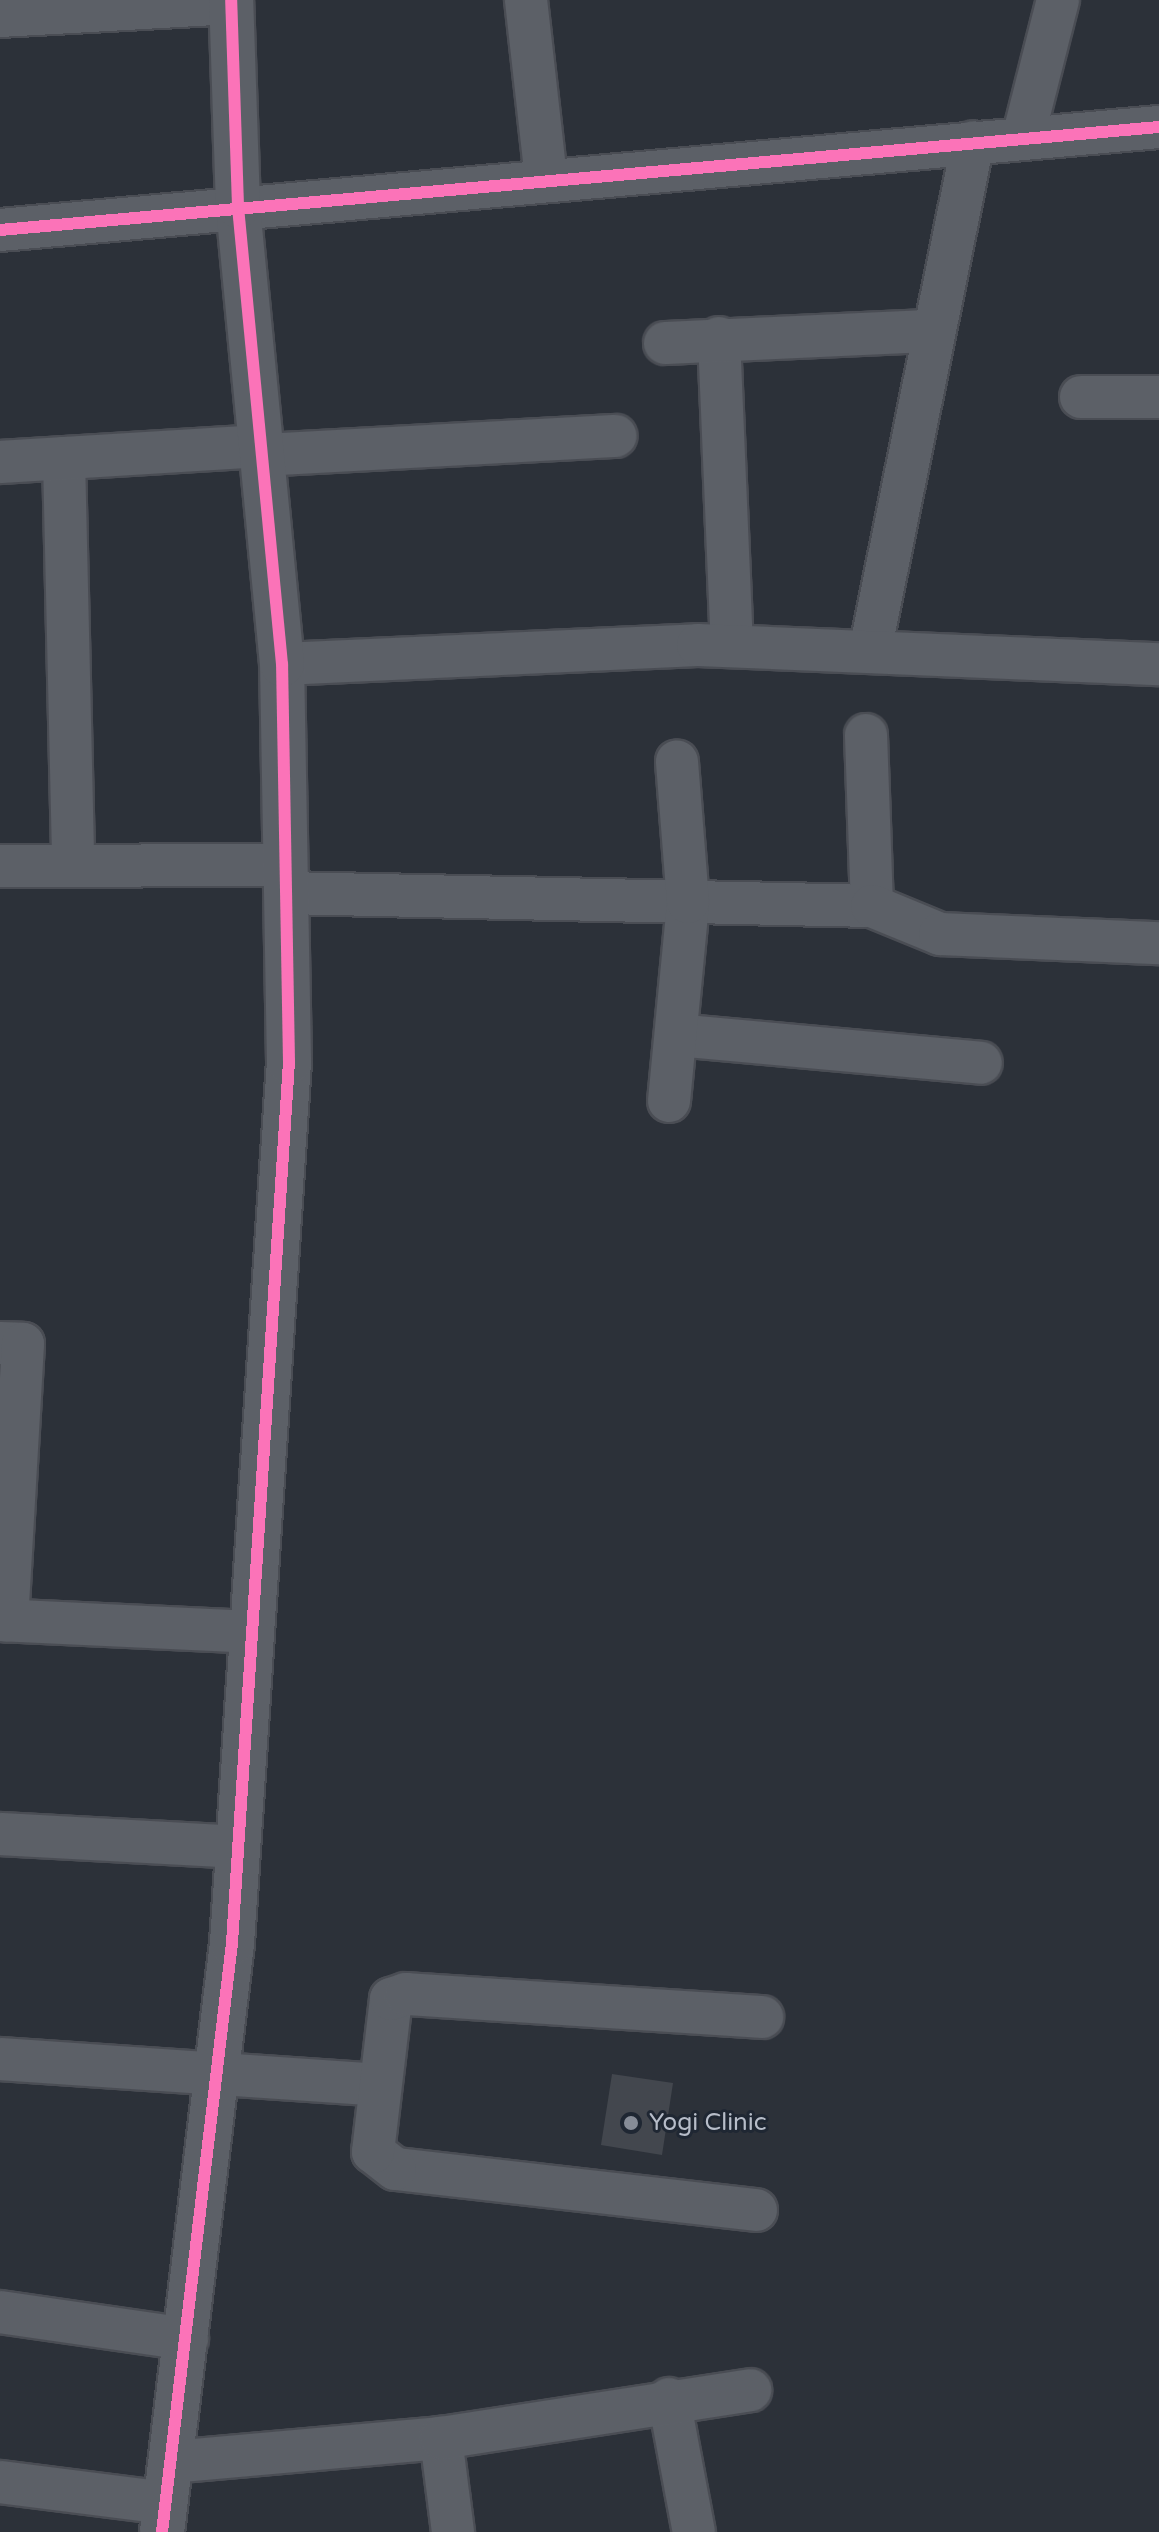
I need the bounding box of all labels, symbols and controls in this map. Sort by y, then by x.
place label: Yogi Clinic [649,2109,767,2137]
marker: Yogi Clinic [620,2112,642,2134]

